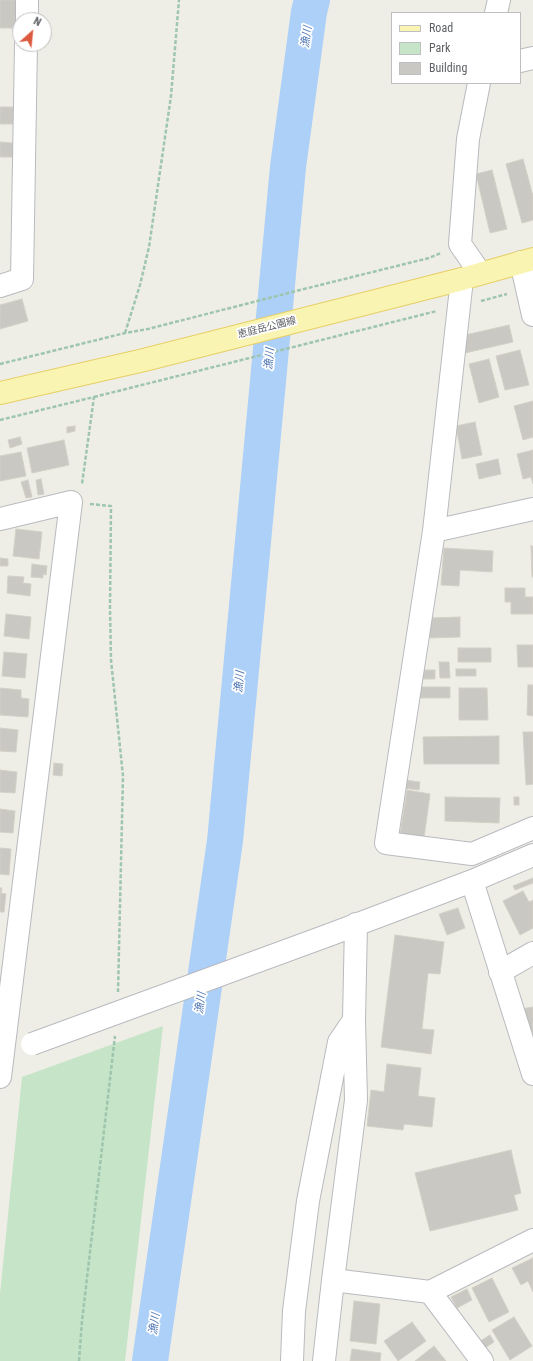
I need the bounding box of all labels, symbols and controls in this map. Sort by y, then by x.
north arrow [12,12,52,52]
legend [391,12,521,84]
text: N [31,14,43,29]
text: Road [429,21,453,35]
water label: 漁川 [299,25,315,49]
text: Park [429,41,450,55]
text: Building [429,61,467,75]
street label: 恵庭岳公園線 [236,315,298,341]
water label: 漁川 [262,347,278,371]
water label: 漁川 [232,670,248,694]
water label: 漁川 [193,991,209,1015]
water label: 漁川 [147,1312,163,1336]

